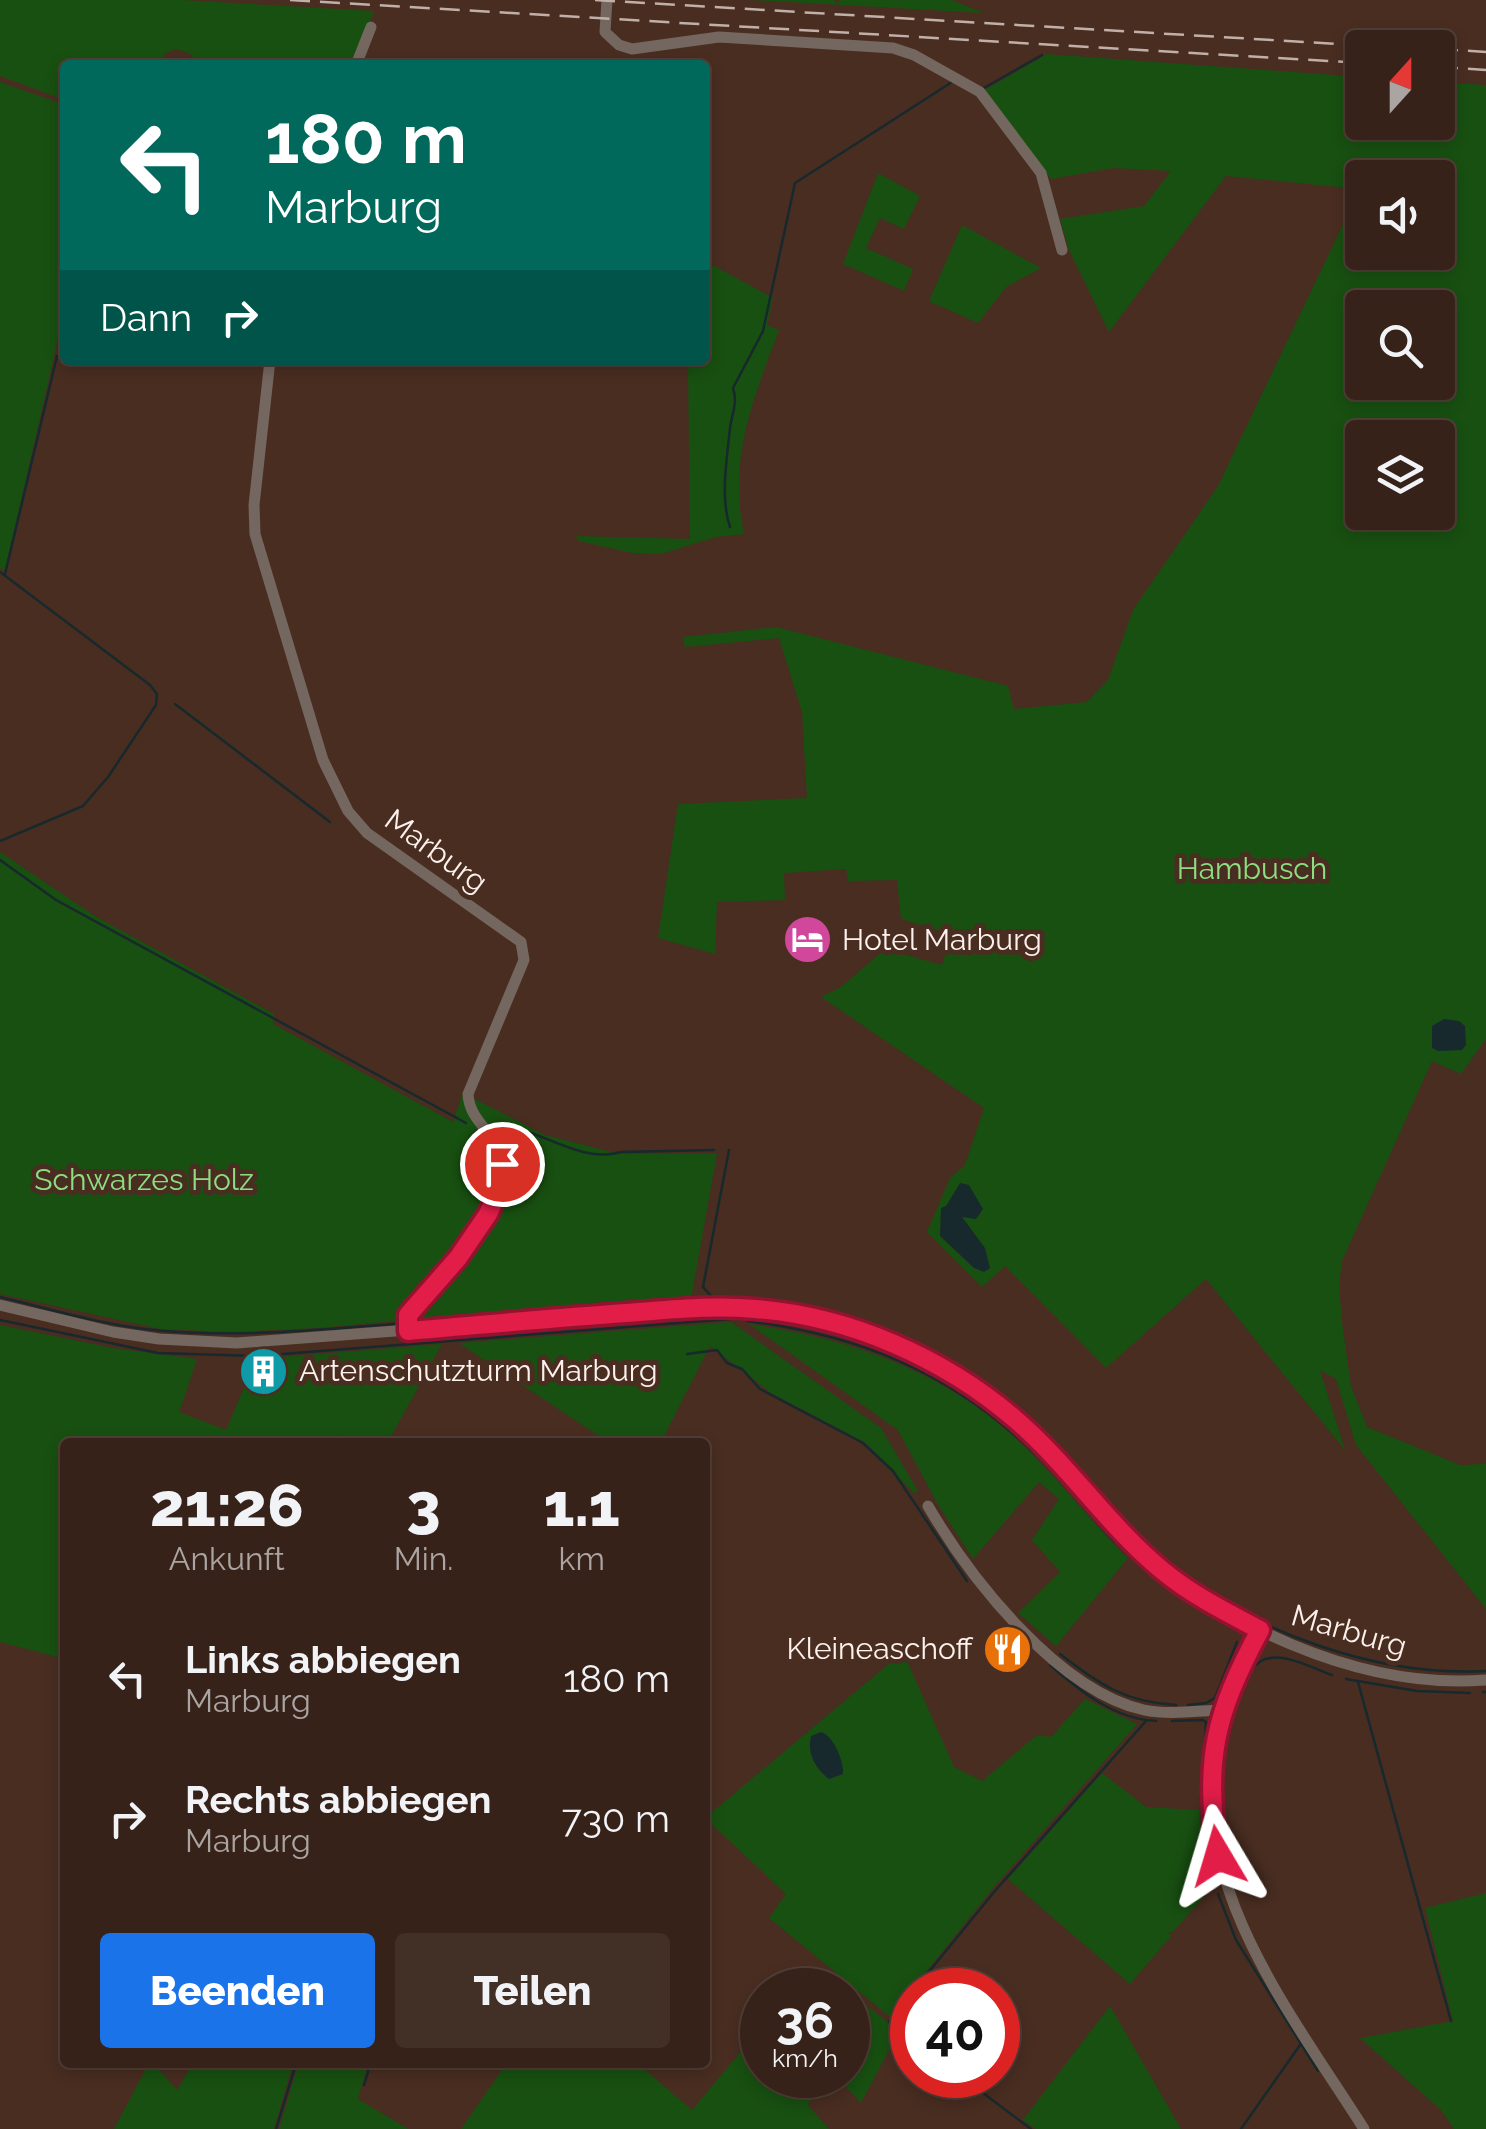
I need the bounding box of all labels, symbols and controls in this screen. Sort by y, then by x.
north arrow [1345,30,1455,140]
map controls [1345,30,1455,530]
text: 180 m [265,97,467,179]
icon: left [100,100,230,230]
button: sound [1345,160,1455,270]
text: Marburg [265,181,442,234]
icon: right [212,290,267,345]
button: search [1345,290,1455,400]
text: Dann [100,295,192,340]
button: layers [1345,420,1455,530]
street label: Marburg [378,802,494,899]
park label: Hambusch [1177,851,1327,886]
hotel icon: Hotel Marburg [781,914,833,966]
place label: Hotel Marburg [842,922,1042,957]
pin [460,1122,545,1207]
icon: arrive [475,1137,530,1192]
park label: Schwarzes Holz [34,1162,254,1197]
building icon: Artenschutzturm Marburg [238,1345,290,1397]
place label: Artenschutzturm Marburg [299,1353,657,1388]
text: 21:26 [150,1470,304,1540]
text: 3 [406,1470,441,1540]
text: 1.1 [543,1470,620,1540]
text: Ankunft [169,1540,285,1577]
text: Min. [394,1540,453,1577]
text: km [559,1540,605,1577]
street label: Marburg [1288,1597,1411,1664]
restaurant icon: Kleineaschoff [982,1623,1034,1675]
place label: Kleineaschoff [786,1631,974,1666]
text: Links abbiegen [185,1637,461,1682]
icon: left [100,1651,155,1706]
text: 180 m [563,1656,670,1701]
text: Marburg [185,1682,311,1719]
text: Rechts abbiegen [185,1777,491,1822]
icon: right [100,1791,155,1846]
text: 730 m [562,1796,670,1841]
position arrow [1166,1804,1270,1908]
text: Marburg [185,1822,311,1859]
button: Beenden [100,1933,375,2048]
button: Teilen [395,1933,670,2048]
speed limit sign: 40 [890,1968,1020,2098]
text: 36 [776,1991,834,2050]
text: km/h [772,2043,838,2073]

